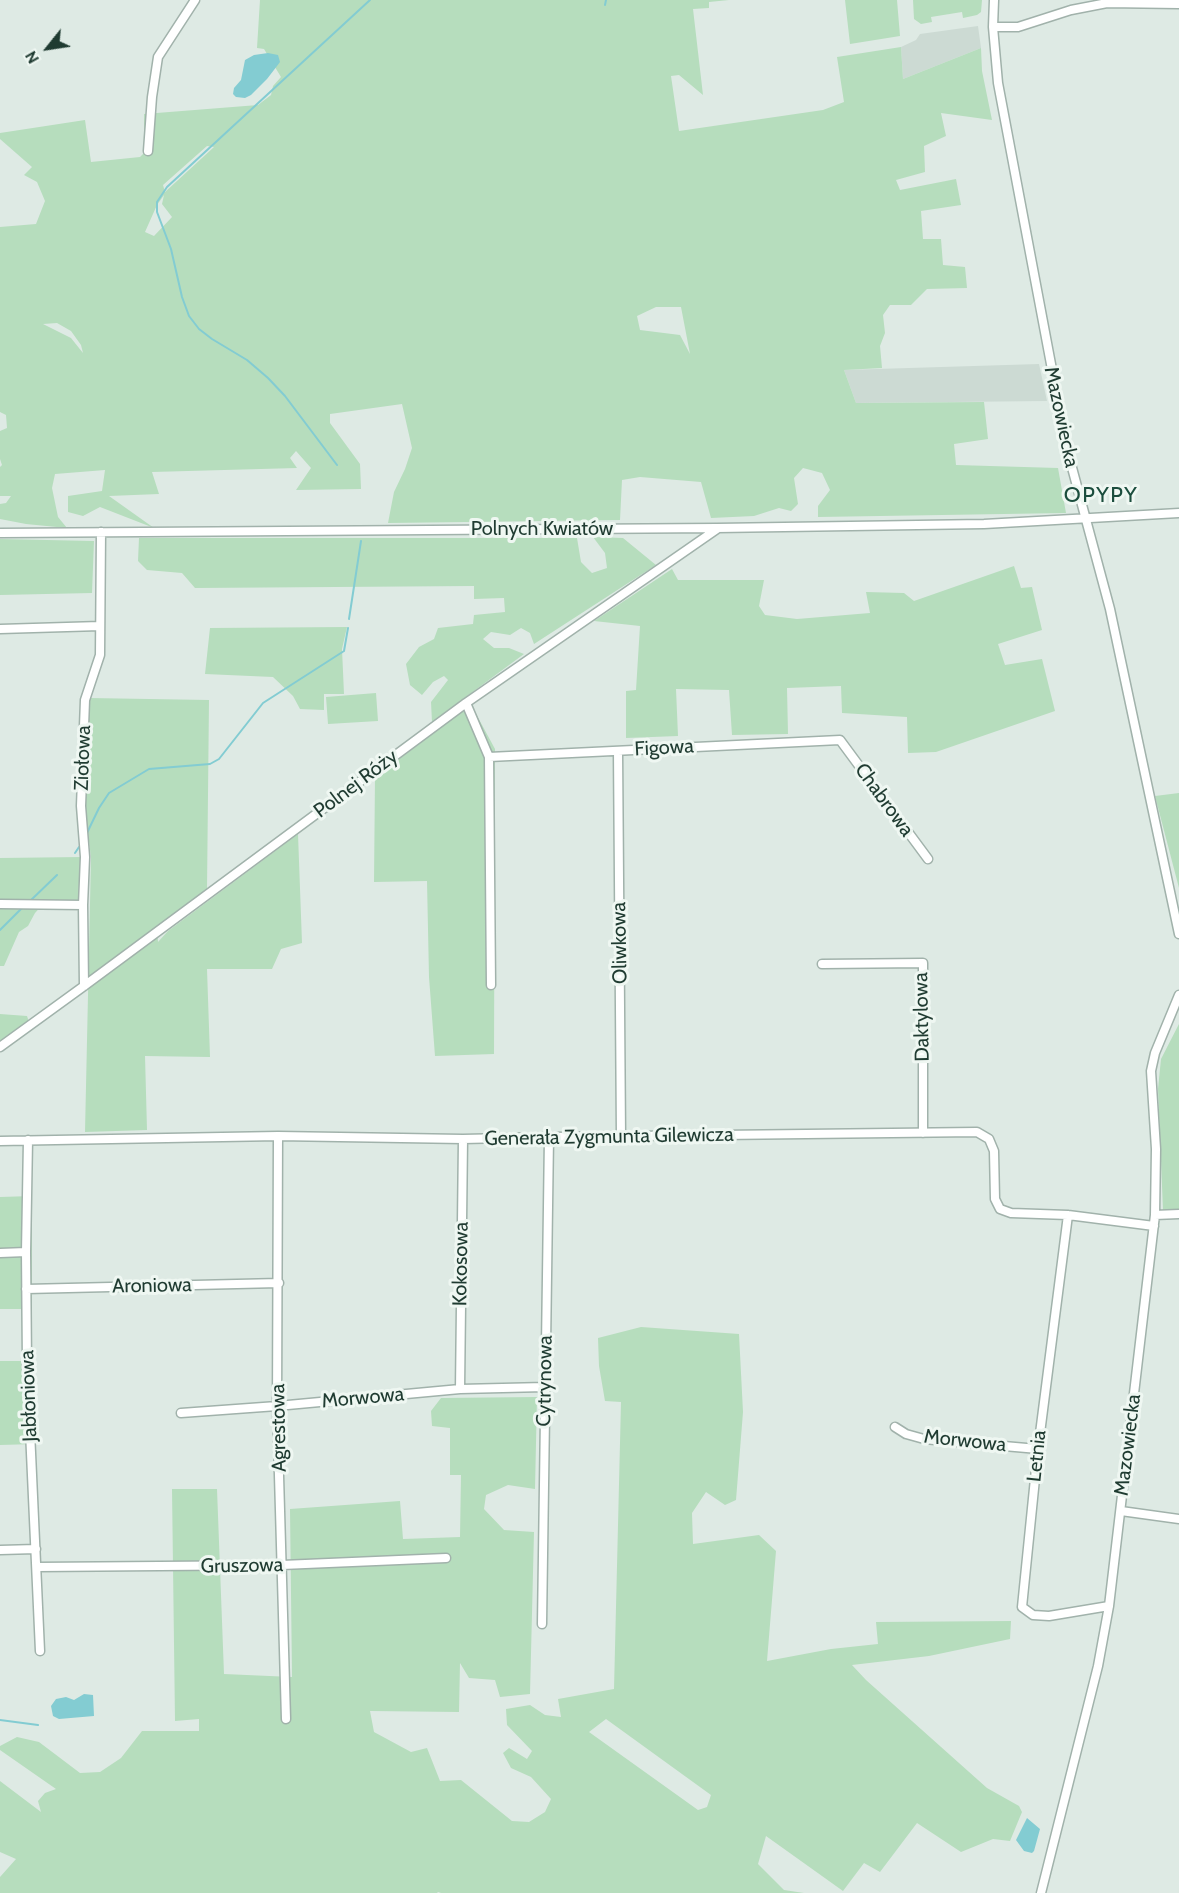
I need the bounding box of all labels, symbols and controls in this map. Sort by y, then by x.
north arrow [18,18,78,78]
text: N [21,48,43,67]
street label: Mazowiecka [1039,364,1083,470]
district label: OPYPY [1064,483,1138,509]
street label: Polnych Kwiatów [471,517,613,541]
street label: Ziołowa [70,725,96,791]
street label: Figowa [634,734,694,762]
street label: Polnej Róży [309,745,403,823]
street label: Chabrowa [849,759,919,841]
street label: Oliwkowa [607,902,633,984]
street label: Daktylowa [909,972,935,1062]
street label: Generała Zygmunta Gilewicza [484,1123,734,1151]
street label: Kokosowa [448,1222,474,1306]
street label: Aroniowa [112,1273,192,1299]
street label: Cytrynowa [532,1335,558,1427]
street label: Jabłoniowa [15,1350,43,1442]
street label: Morwowa [321,1382,405,1414]
street label: Agrestowa [266,1384,292,1472]
street label: Mazowiecka [1110,1393,1146,1497]
street label: Morwowa [923,1425,1007,1457]
street label: Letnia [1022,1429,1052,1483]
street label: Gruszowa [201,1553,283,1579]

